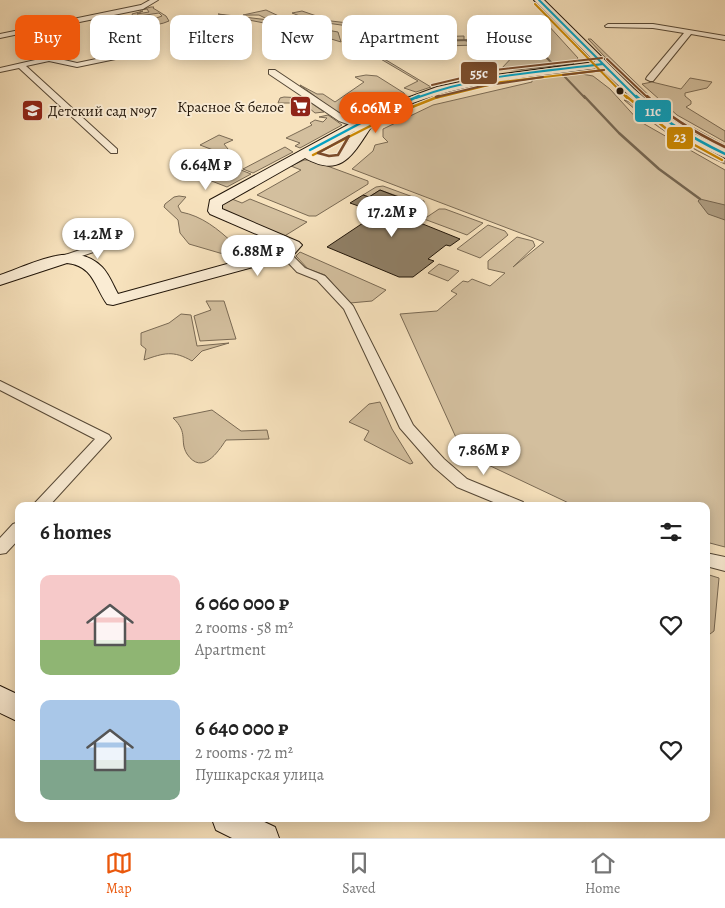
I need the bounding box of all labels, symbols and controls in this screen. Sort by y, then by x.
chip: Buy [15,15,80,60]
chip: Rent [90,15,160,60]
chip: Filters [170,15,252,60]
chip: New [262,15,332,60]
chip: Apartment [342,15,457,60]
chip: House [467,15,551,60]
line badge: 55с [460,61,498,85]
text: 55с [470,64,488,83]
unlabelled marker [615,86,625,96]
pin: 6.06M ₽ [330,92,422,134]
supermarket icon: Красное & белое [288,95,312,119]
place label: Красное & белое [177,97,284,117]
text: 6.06M ₽ [350,97,402,119]
school or university icon: Детский сад №97 [20,99,44,123]
line badge: 11с [634,99,672,123]
place label: Детский сад №97 [48,101,158,121]
text: 11с [645,102,661,121]
line badge: 23 [666,126,694,150]
text: 23 [674,128,686,147]
pin: 6.64M ₽ [160,148,252,191]
text: 6.64M ₽ [180,154,232,176]
pin: 17.2M ₽ [346,196,438,238]
text: 17.2M ₽ [367,201,417,223]
pin: 14.2M ₽ [52,218,144,260]
text: 14.2M ₽ [73,223,123,245]
pin: 6.88M ₽ [212,234,304,277]
text: 6.88M ₽ [232,240,284,262]
pin: 7.86M ₽ [438,434,530,476]
text: 7.86M ₽ [459,439,509,461]
text: 6 homes [40,518,112,546]
icon: filters [657,518,685,546]
text: 6 060 000 ₽ [195,589,289,617]
icon: home [80,595,140,655]
icon: heart [657,611,685,639]
text: 2 rooms · 58 m² [195,617,293,639]
text: Apartment [195,639,266,661]
text: 6 640 000 ₽ [195,714,288,742]
icon: home [80,720,140,780]
icon: heart [657,736,685,764]
text: 2 rooms · 72 m² [195,742,293,764]
text: Пушкарская улица [195,764,324,786]
tab: Map [105,849,133,898]
tab: Saved [342,849,376,898]
tab: Home [585,849,620,898]

